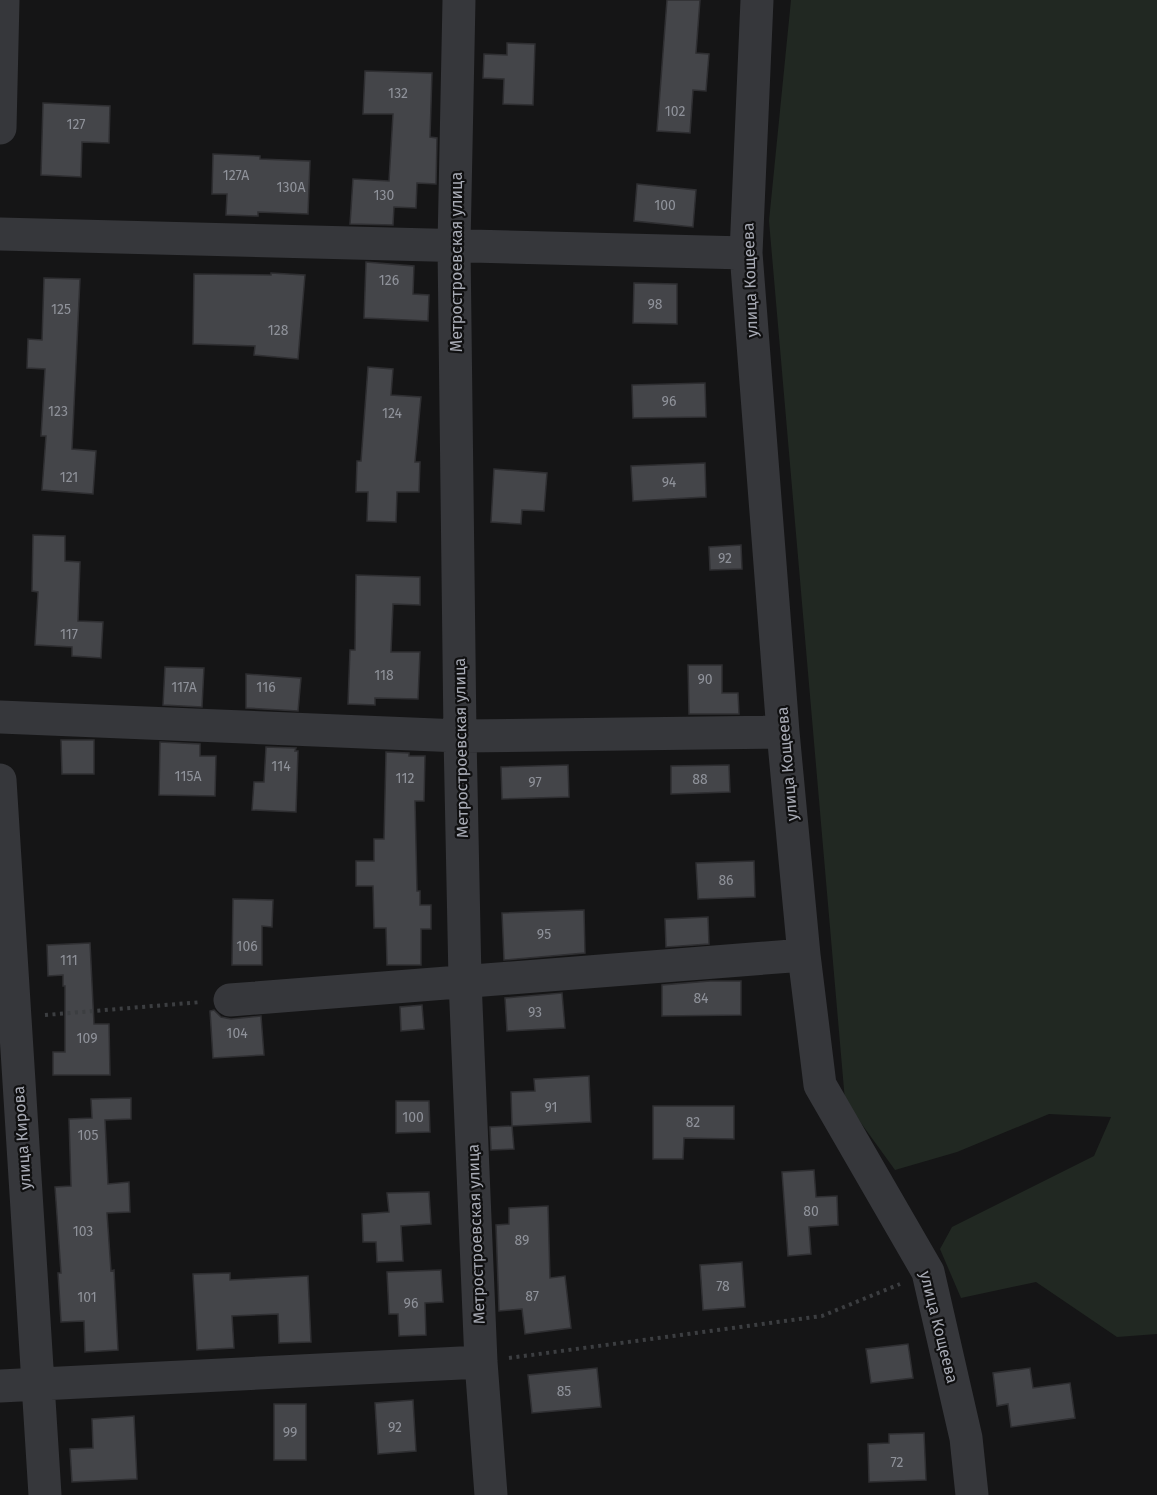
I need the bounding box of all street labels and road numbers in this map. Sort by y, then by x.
street label: Метростроевская улица [447,172,466,352]
street label: улица Кощеева [738,222,762,338]
street label: Метростроевская улица [450,658,472,838]
street label: улица Кощеева [773,706,801,822]
street label: улица Кирова [9,1085,35,1191]
street label: Метростроевская улица [463,1144,489,1324]
street label: улица Кощеева [916,1269,962,1385]

